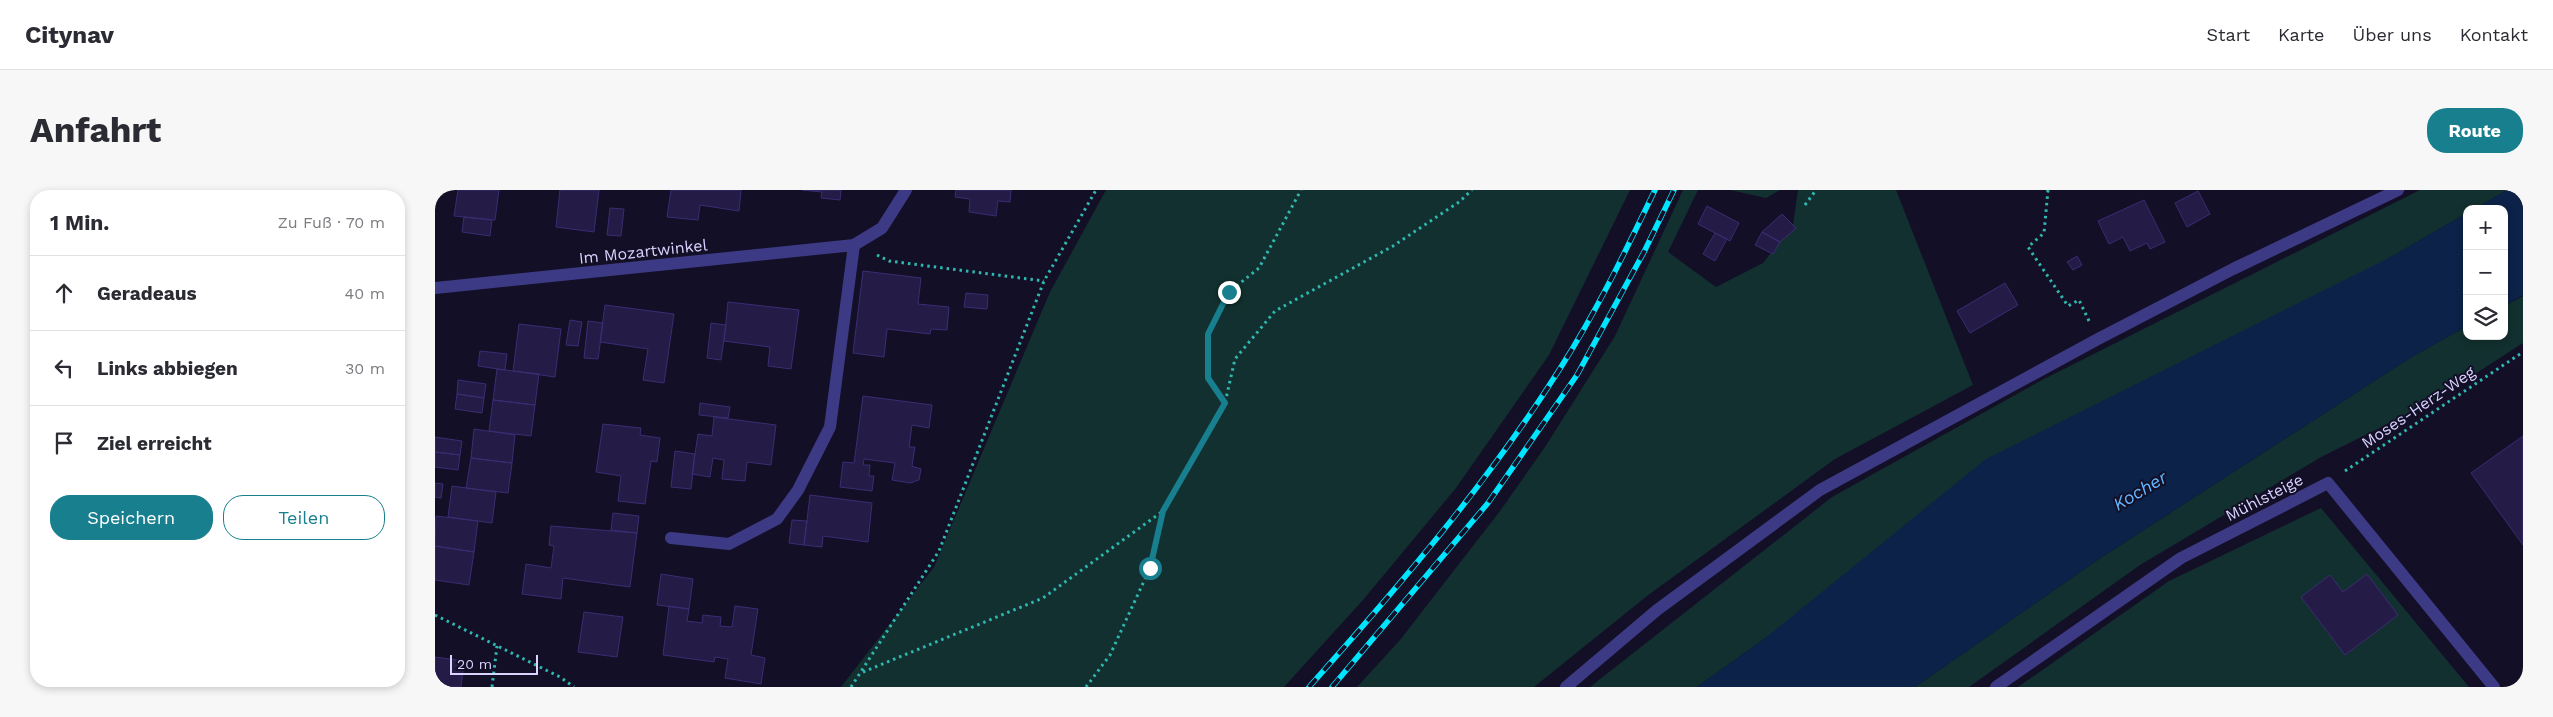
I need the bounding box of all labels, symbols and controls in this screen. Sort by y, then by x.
text: Citynav [25,21,114,49]
text: Start [2206,24,2250,45]
text: Karte [2278,24,2325,45]
text: Über uns [2353,24,2432,45]
text: Kontakt [2460,24,2528,45]
button: Route [2427,108,2523,153]
text: Anfahrt [30,109,161,151]
map controls [2463,205,2508,340]
button: + [2463,205,2508,250]
text: 1 Min. [50,210,109,235]
text: Zu Fuß · 70 m [278,213,385,232]
street label: Im Mozartwinkel [578,235,708,268]
button: − [2463,250,2508,295]
icon: ahead [50,279,78,307]
route end [1218,281,1241,304]
text: Geradeaus [97,282,197,305]
text: 40 m [345,284,385,303]
button: layers [2463,295,2508,340]
icon: left [50,354,78,382]
text: Links abbiegen [97,357,238,380]
text: 30 m [345,359,385,378]
street label: Moses-Herz-Weg [2358,362,2479,452]
icon: arrive [50,429,78,457]
text: Ziel erreicht [97,432,212,455]
water label: Kocher [2109,466,2171,515]
street label: Mühlsteige [2222,470,2306,525]
button: Speichern [50,495,213,540]
button: Teilen [223,495,385,540]
route start [1139,557,1162,580]
scale bar [450,652,537,675]
text: 20 m [457,656,492,672]

